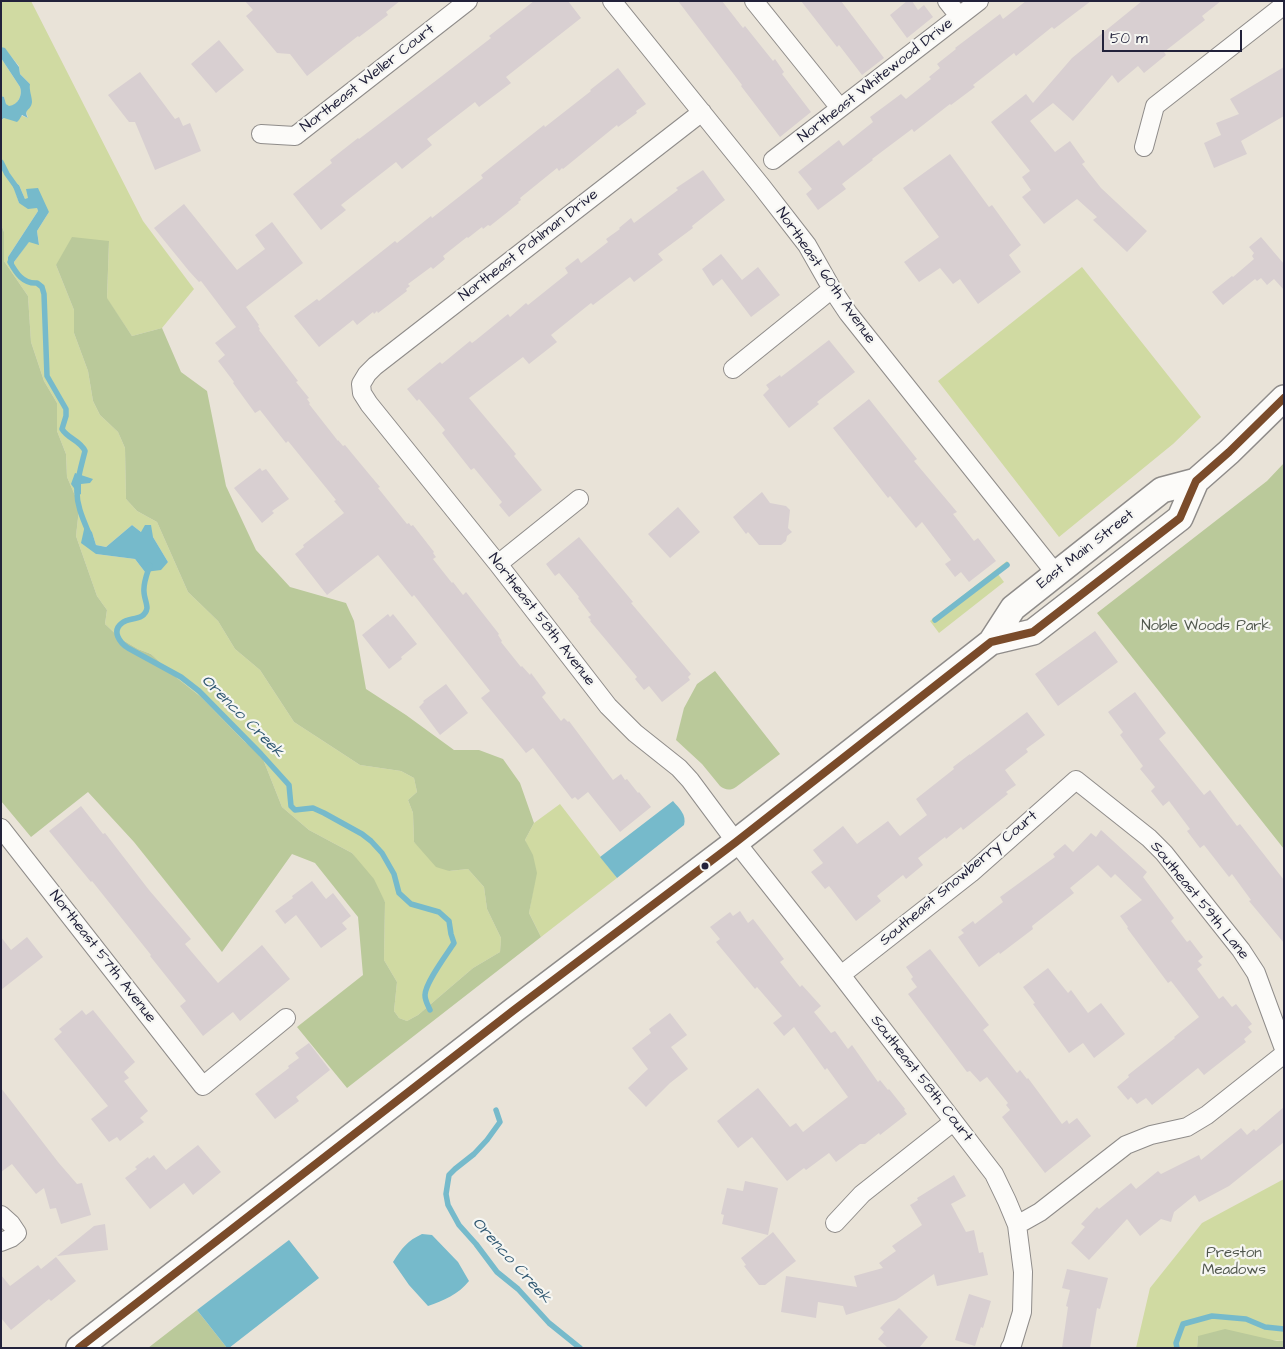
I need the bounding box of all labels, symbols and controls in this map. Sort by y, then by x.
street label: Northeast Whitewood Drive [795,15,957,147]
scale bar [1105,20,1245,52]
street label: Northeast Weller Court [297,21,439,137]
text: 50 m [1110,28,1148,49]
street label: Northeast Pohlman Drive [456,186,602,306]
street label: Northeast 60th Avenue [771,204,879,348]
street label: East Main Street [1034,507,1138,593]
street label: Northeast 58th Avenue [484,550,598,690]
park label: Noble Woods Park [1141,618,1271,636]
water label: Orenco Creek [197,672,287,762]
street label: Southeast Snowberry Court [876,808,1042,950]
street label: Southeast 59th Lane [1146,838,1252,964]
unlabelled marker [700,861,710,871]
street label: Northeast 57th Avenue [45,887,159,1027]
street label: Southeast 58th Court [866,1012,976,1146]
water label: Orenco Creek [467,1214,555,1308]
park label: Preston Meadows [1202,1245,1266,1280]

